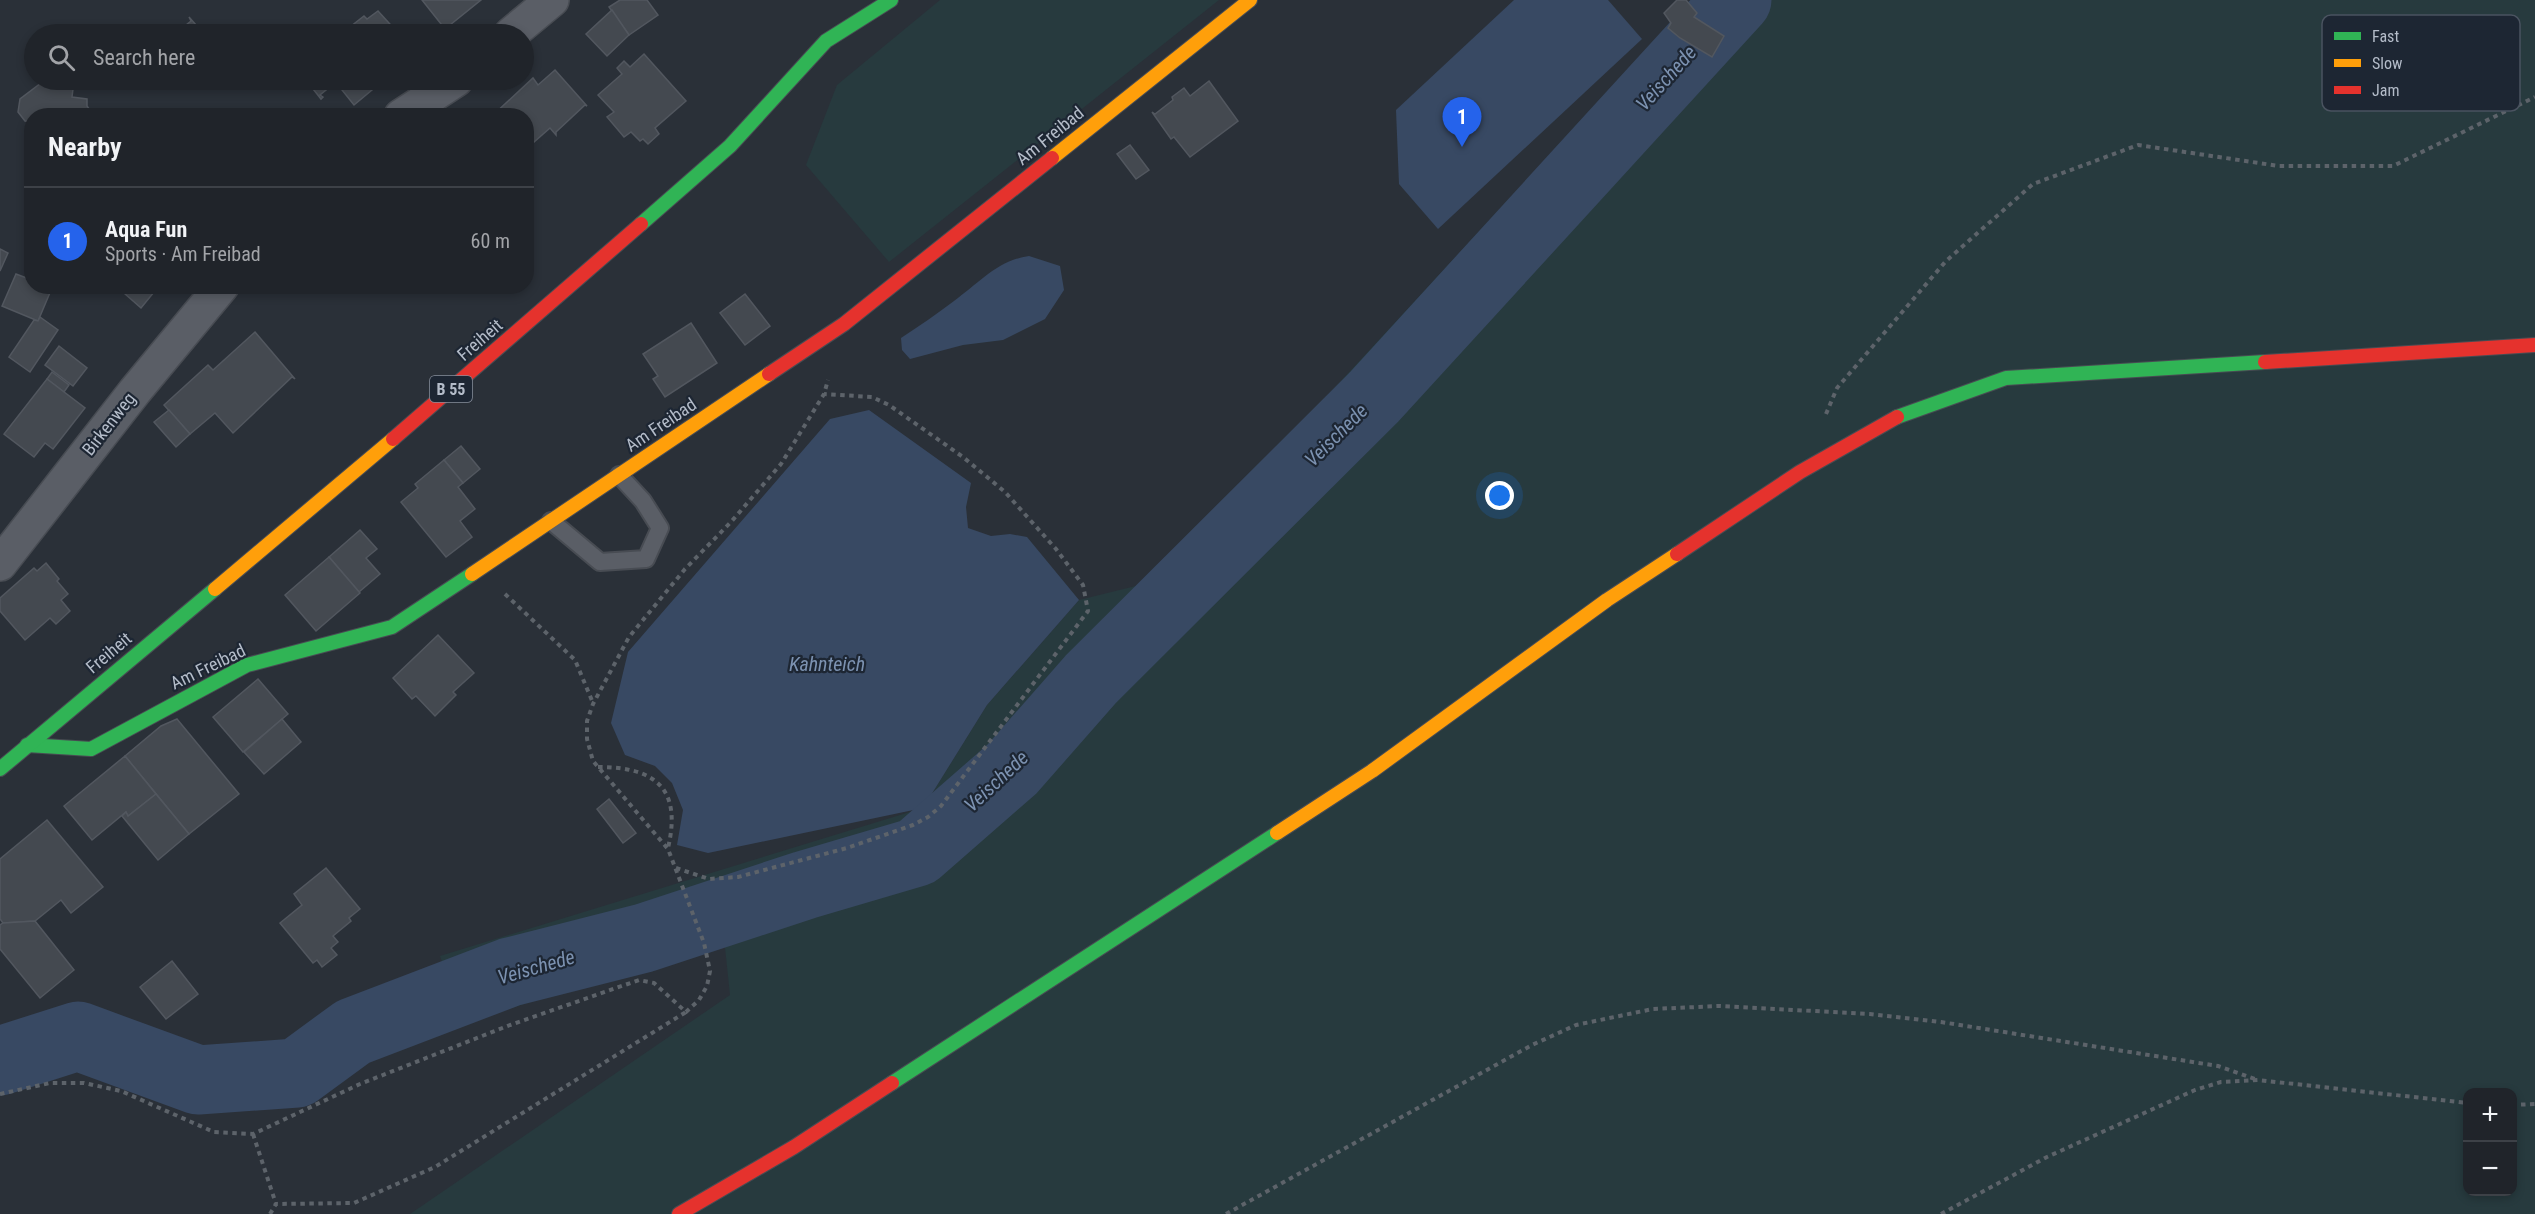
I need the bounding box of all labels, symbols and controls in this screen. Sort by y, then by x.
legend [2322,15,2520,111]
search box [24,24,534,90]
text: Fast [2372,27,2399,46]
icon: search [45,41,78,74]
water label: Veischede [1631,41,1701,115]
text: Search here [93,45,195,70]
text: Slow [2372,54,2402,73]
text: Jam [2372,81,2399,100]
pin: 1 [1442,98,1482,147]
street label: Am Freibad [1012,102,1088,169]
text: Nearby [48,132,122,162]
text: Aqua Fun [105,217,187,242]
text: 1 [62,229,73,253]
text: 60 m [471,229,510,253]
text: Sports · Am Freibad [105,242,261,266]
street label: Freiheit [453,314,507,365]
road number: B 55 [430,376,472,402]
street label: Birkenweg [78,388,140,459]
street label: Am Freibad [621,393,700,456]
water label: Veischede [1300,399,1372,471]
your location [1485,481,1514,510]
street label: Freiheit [82,628,136,678]
street label: Am Freibad [167,639,249,694]
water label: Kahnteich [789,652,865,676]
water label: Veischede [959,745,1033,817]
water label: Veischede [495,945,577,989]
map controls [2463,1088,2517,1196]
button: + [2463,1088,2517,1142]
button: − [2463,1142,2517,1196]

